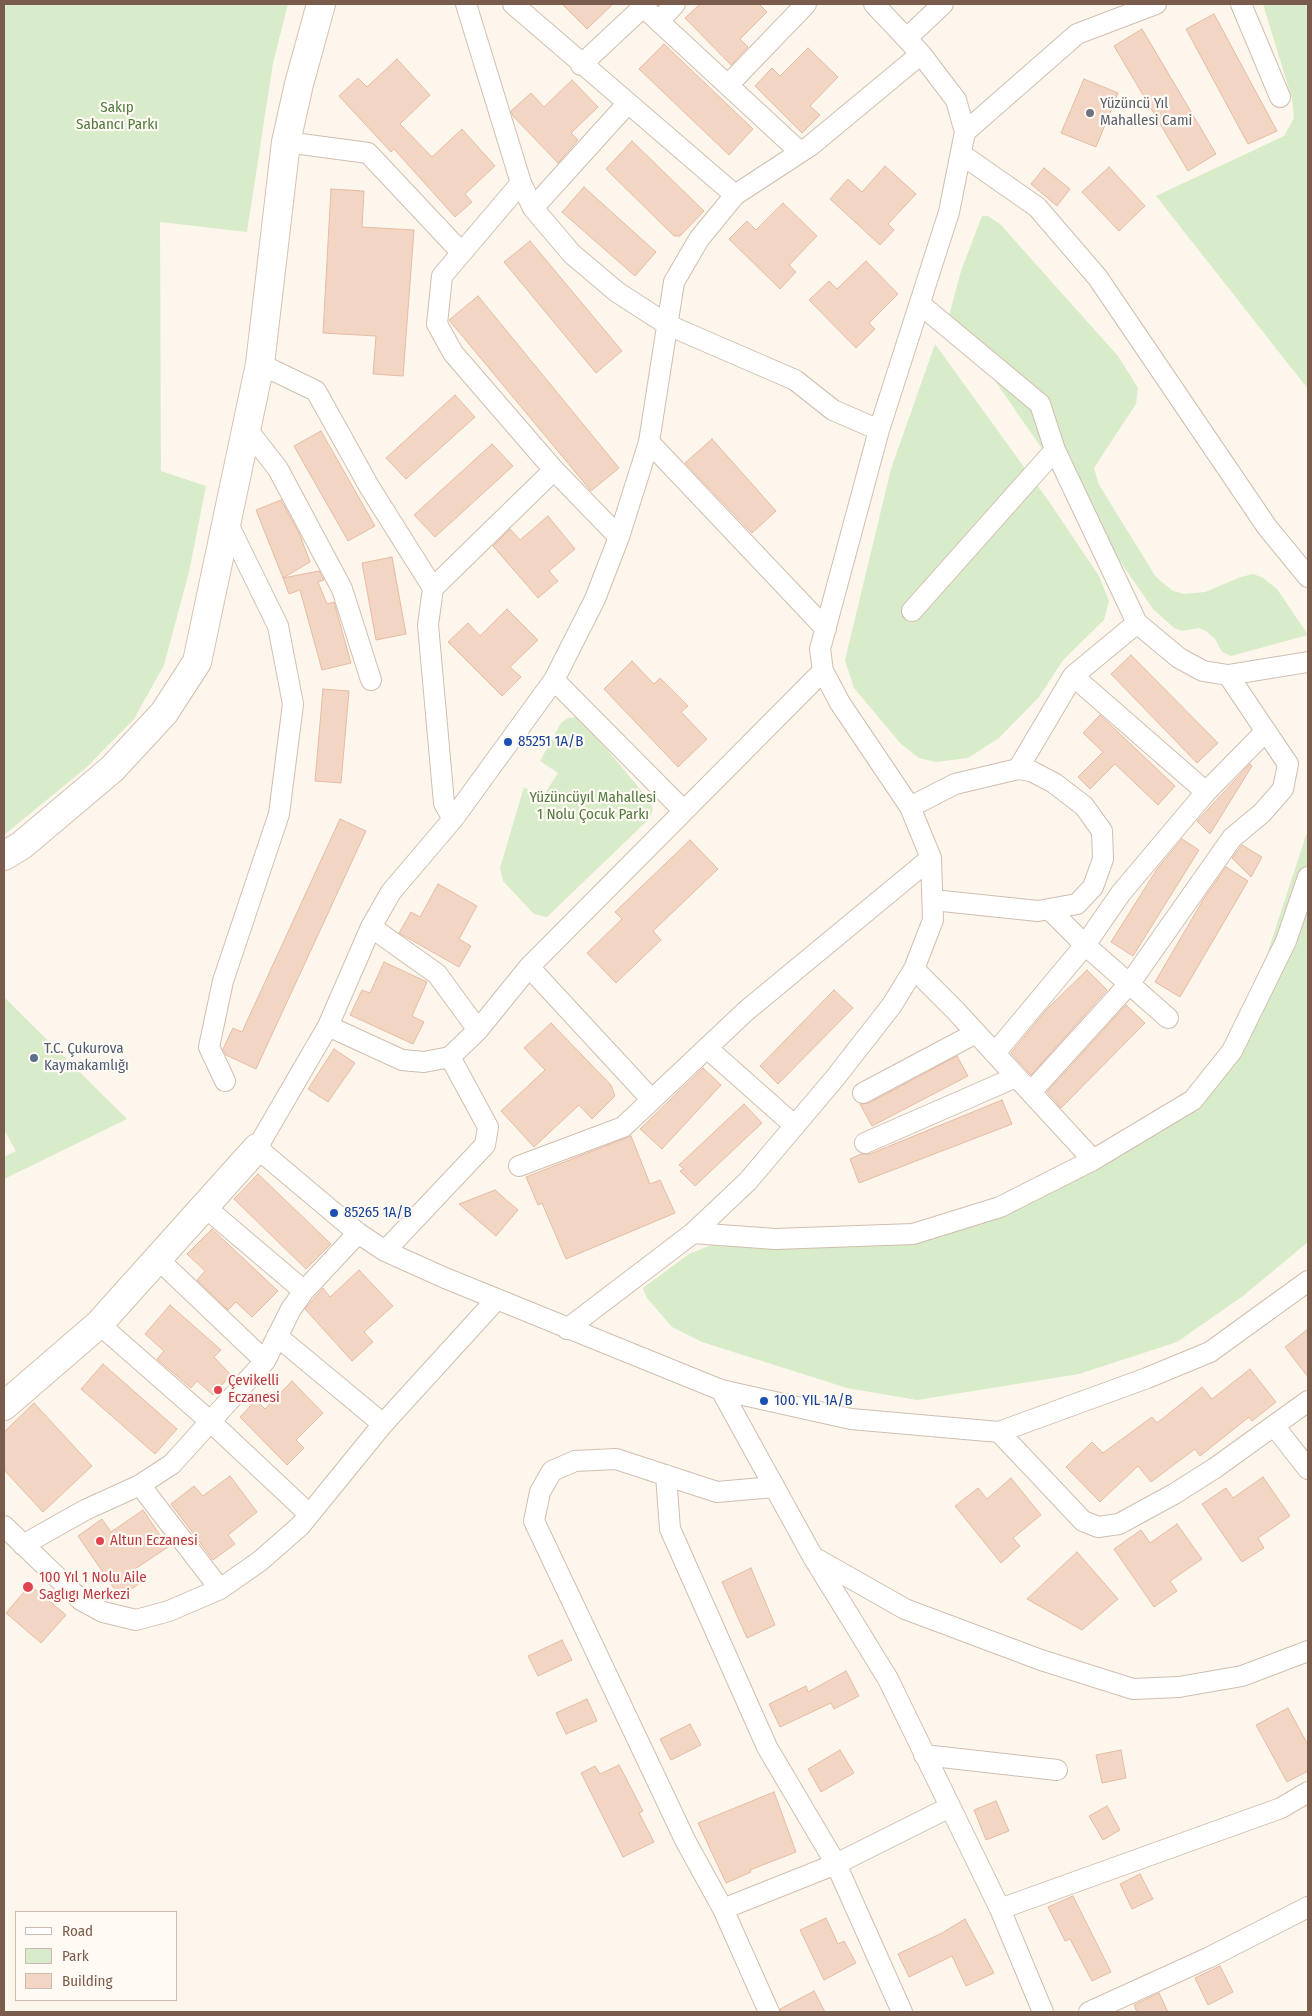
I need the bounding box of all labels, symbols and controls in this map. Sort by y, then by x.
place label: Yüzüncü Yıl Mahallesi Cami [1100,95,1192,130]
park label: Sakıp Sabancı Parkı [76,99,158,134]
marker: Yüzüncü Yıl Mahallesi Cami [1084,107,1096,119]
place label: 85251 1A/B [518,733,583,751]
marker: 85251 1A/B [502,736,514,748]
park label: Yüzüncüyıl Mahallesi 1 Nolu Çocuk Parkı [530,789,656,824]
place label: T.C. Çukurova Kaymakamlığı [44,1040,129,1075]
marker: T.C. Çukurova Kaymakamlığı [28,1052,40,1064]
place label: 85265 1A/B [344,1204,412,1222]
marker: 85265 1A/B [328,1207,340,1219]
place label: Çevikelli Eczanesi [228,1372,280,1407]
marker: Çevikelli Eczanesi [212,1384,224,1396]
place label: 100. YIL 1A/B [774,1392,853,1410]
marker: 100. YIL 1A/B [758,1395,770,1407]
place label: Altun Eczanesi [110,1532,198,1550]
marker: Altun Eczanesi [94,1535,106,1547]
place label: 100 Yıl 1 Nolu Aile Saglıgı Merkezi [39,1569,147,1604]
marker: 100 Yıl 1 Nolu Aile Saglıgı Merkezi [21,1580,35,1594]
legend [15,1911,178,2001]
text: Road [62,1922,93,1940]
text: Park [62,1947,89,1965]
text: Building [62,1972,113,1990]

